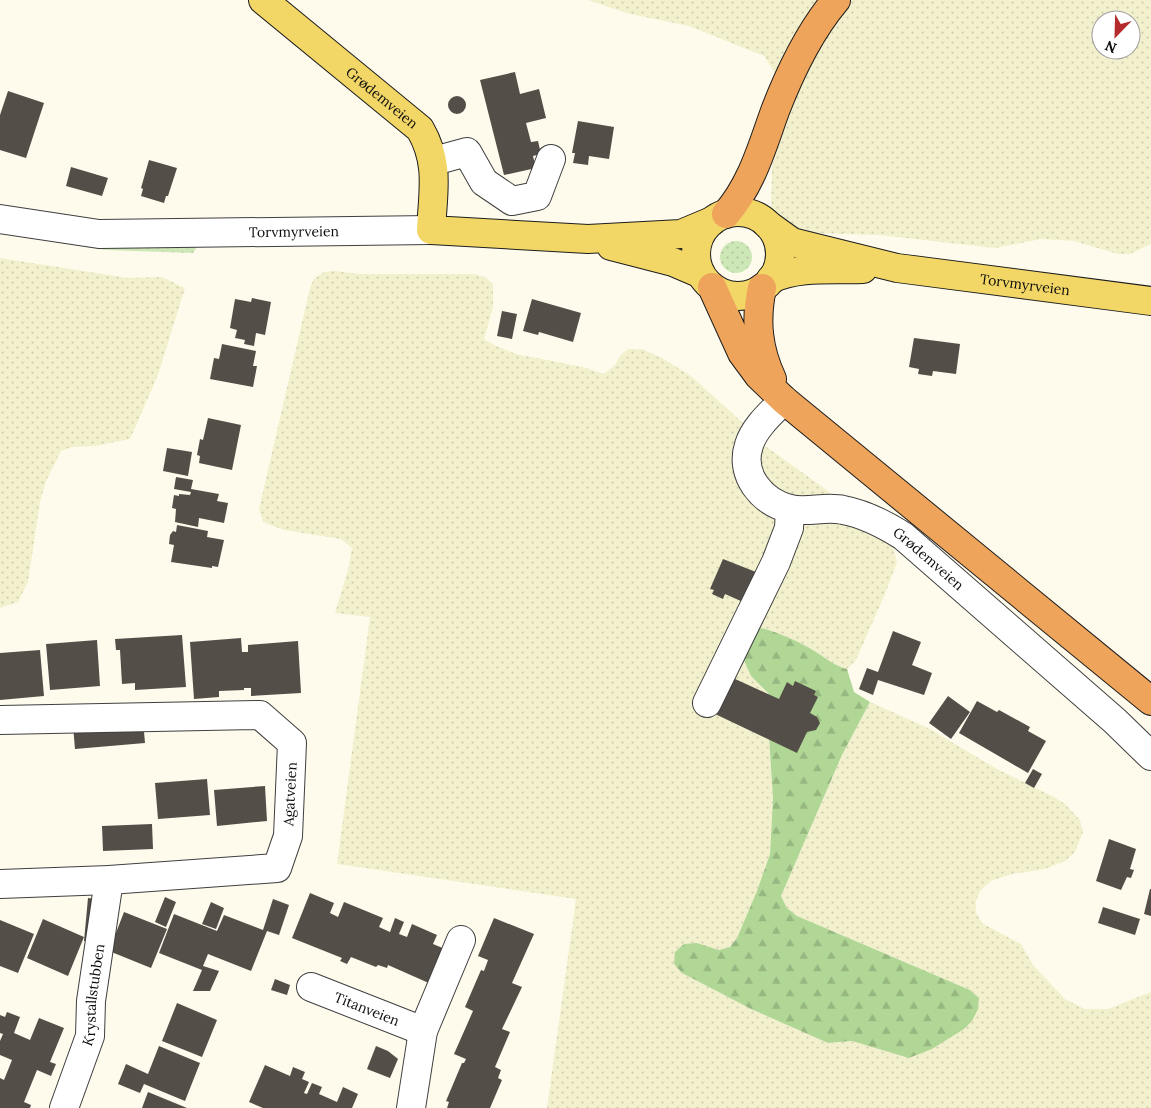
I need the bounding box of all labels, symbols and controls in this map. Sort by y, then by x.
north arrow [1091,10,1141,60]
text: N [1102,36,1119,57]
street label: Grødemveien [342,63,422,133]
street label: Torvmyrveien [249,222,340,241]
street label: Torvmyrveien [979,270,1071,299]
street label: Grødemveien [890,523,968,594]
street label: Agatveien [279,761,301,827]
street label: Krystallstubben [78,942,108,1048]
street label: Titanveien [332,988,403,1030]

